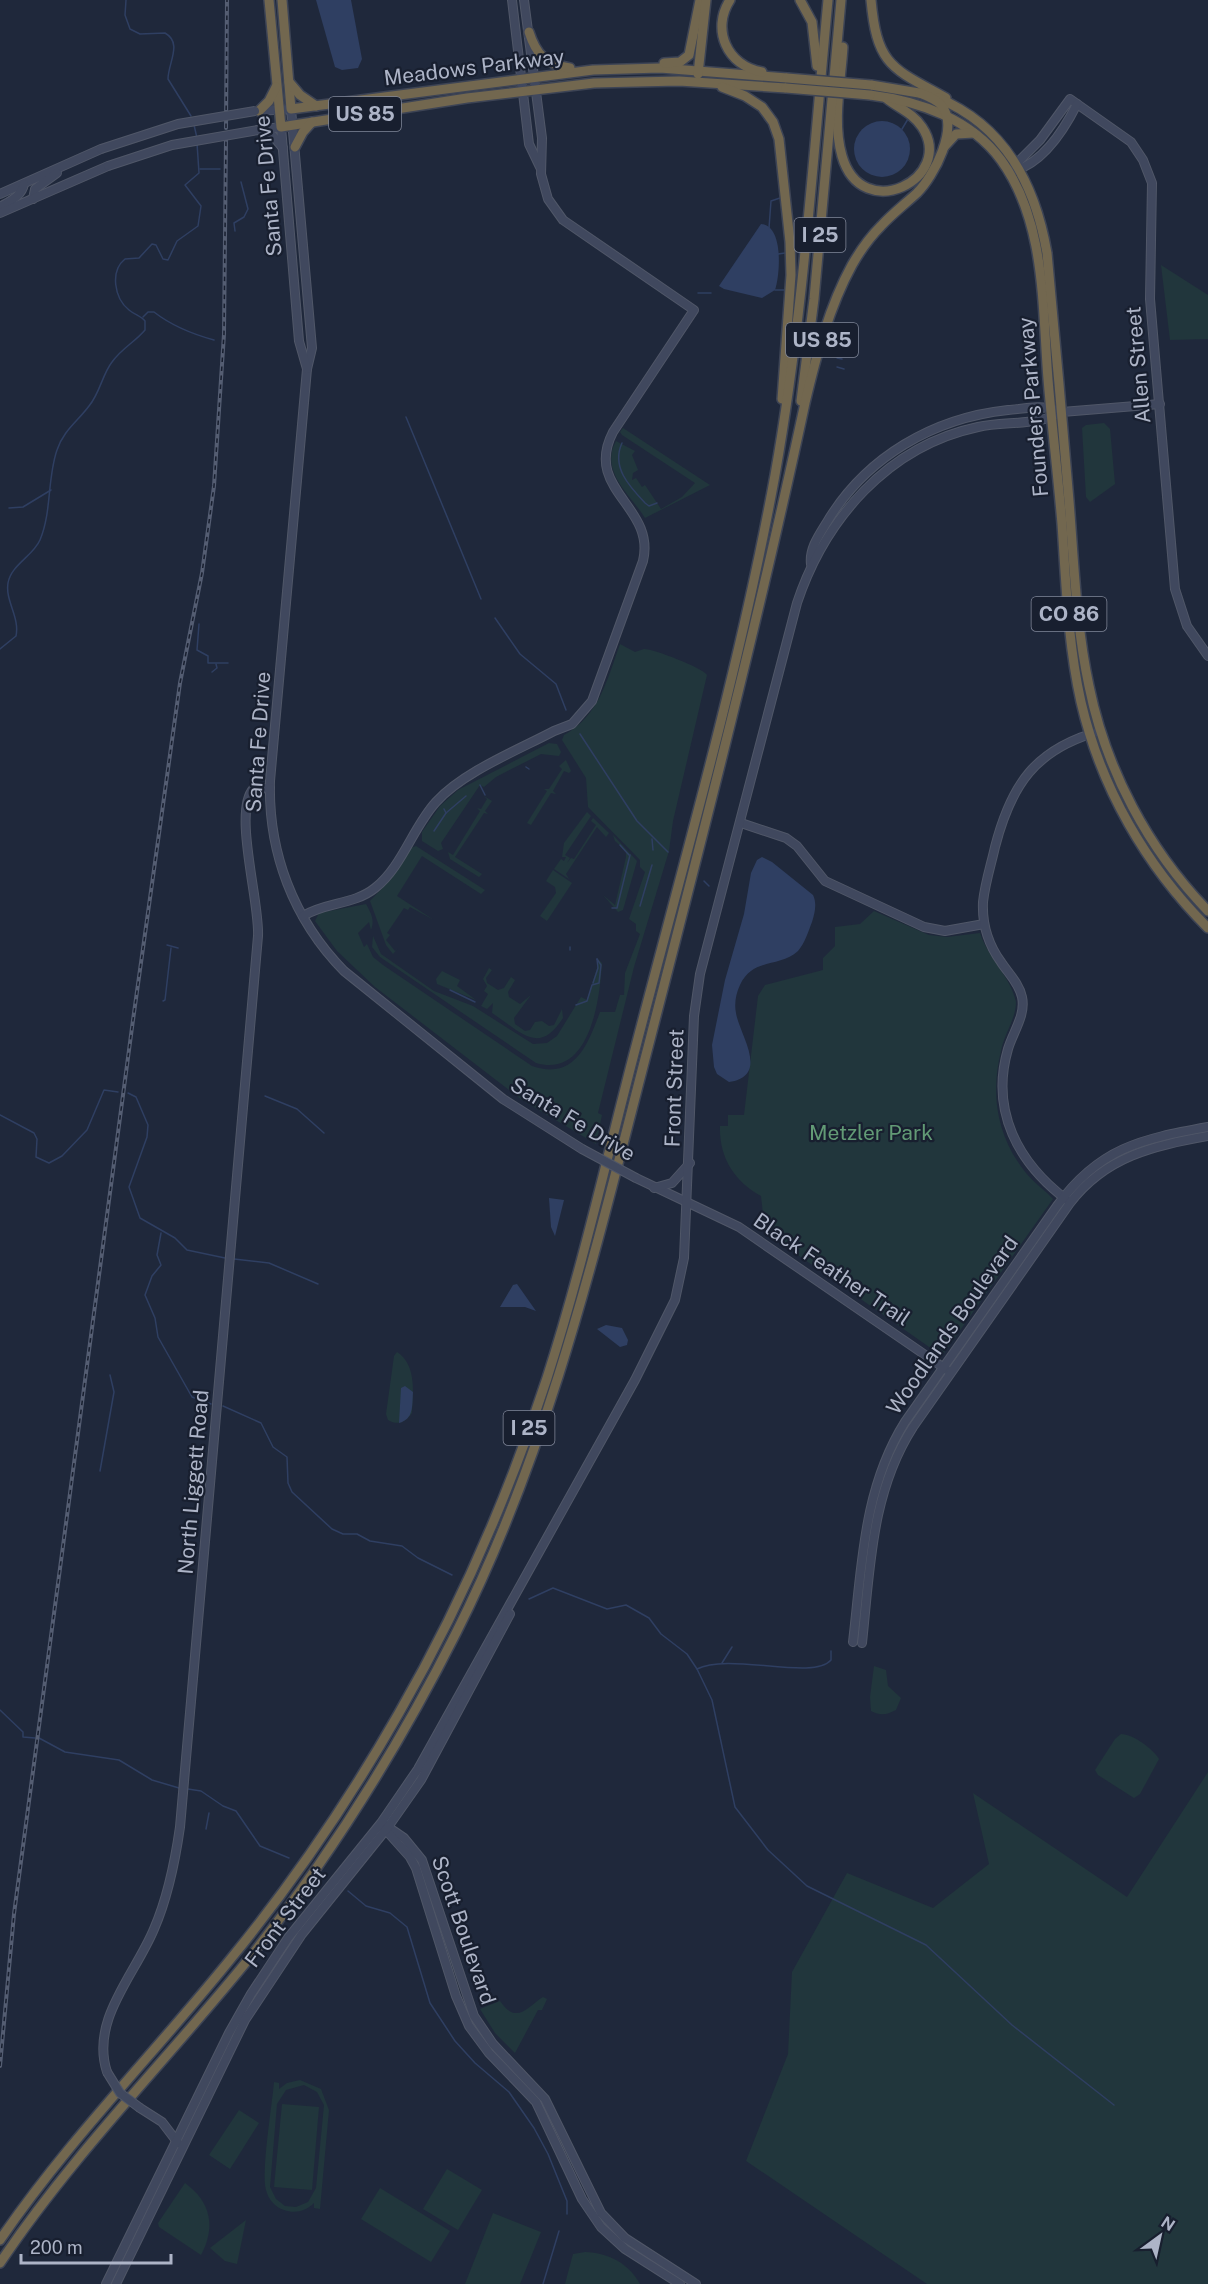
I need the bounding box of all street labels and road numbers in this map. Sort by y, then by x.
street label: Meadows Parkway [382,44,566,90]
road number: US 85 [329,97,401,131]
street label: Santa Fe Drive [249,114,287,258]
road number: I 25 [794,218,846,252]
street label: Allen Street [1120,306,1156,424]
street label: Founders Parkway [1013,316,1053,498]
road number: US 85 [786,323,858,357]
road number: CO 86 [1032,597,1106,631]
street label: Santa Fe Drive [241,671,275,813]
street label: Front Street [659,1028,689,1148]
street label: Santa Fe Drive [506,1072,640,1166]
street label: Black Feather Trail [749,1207,915,1331]
street label: Woodlands Boulevard [881,1231,1023,1419]
street label: North Liggett Road [172,1389,214,1575]
road number: I 25 [504,1411,554,1445]
street label: Scott Boulevard [427,1852,501,2008]
street label: Front Street [239,1862,331,1972]

